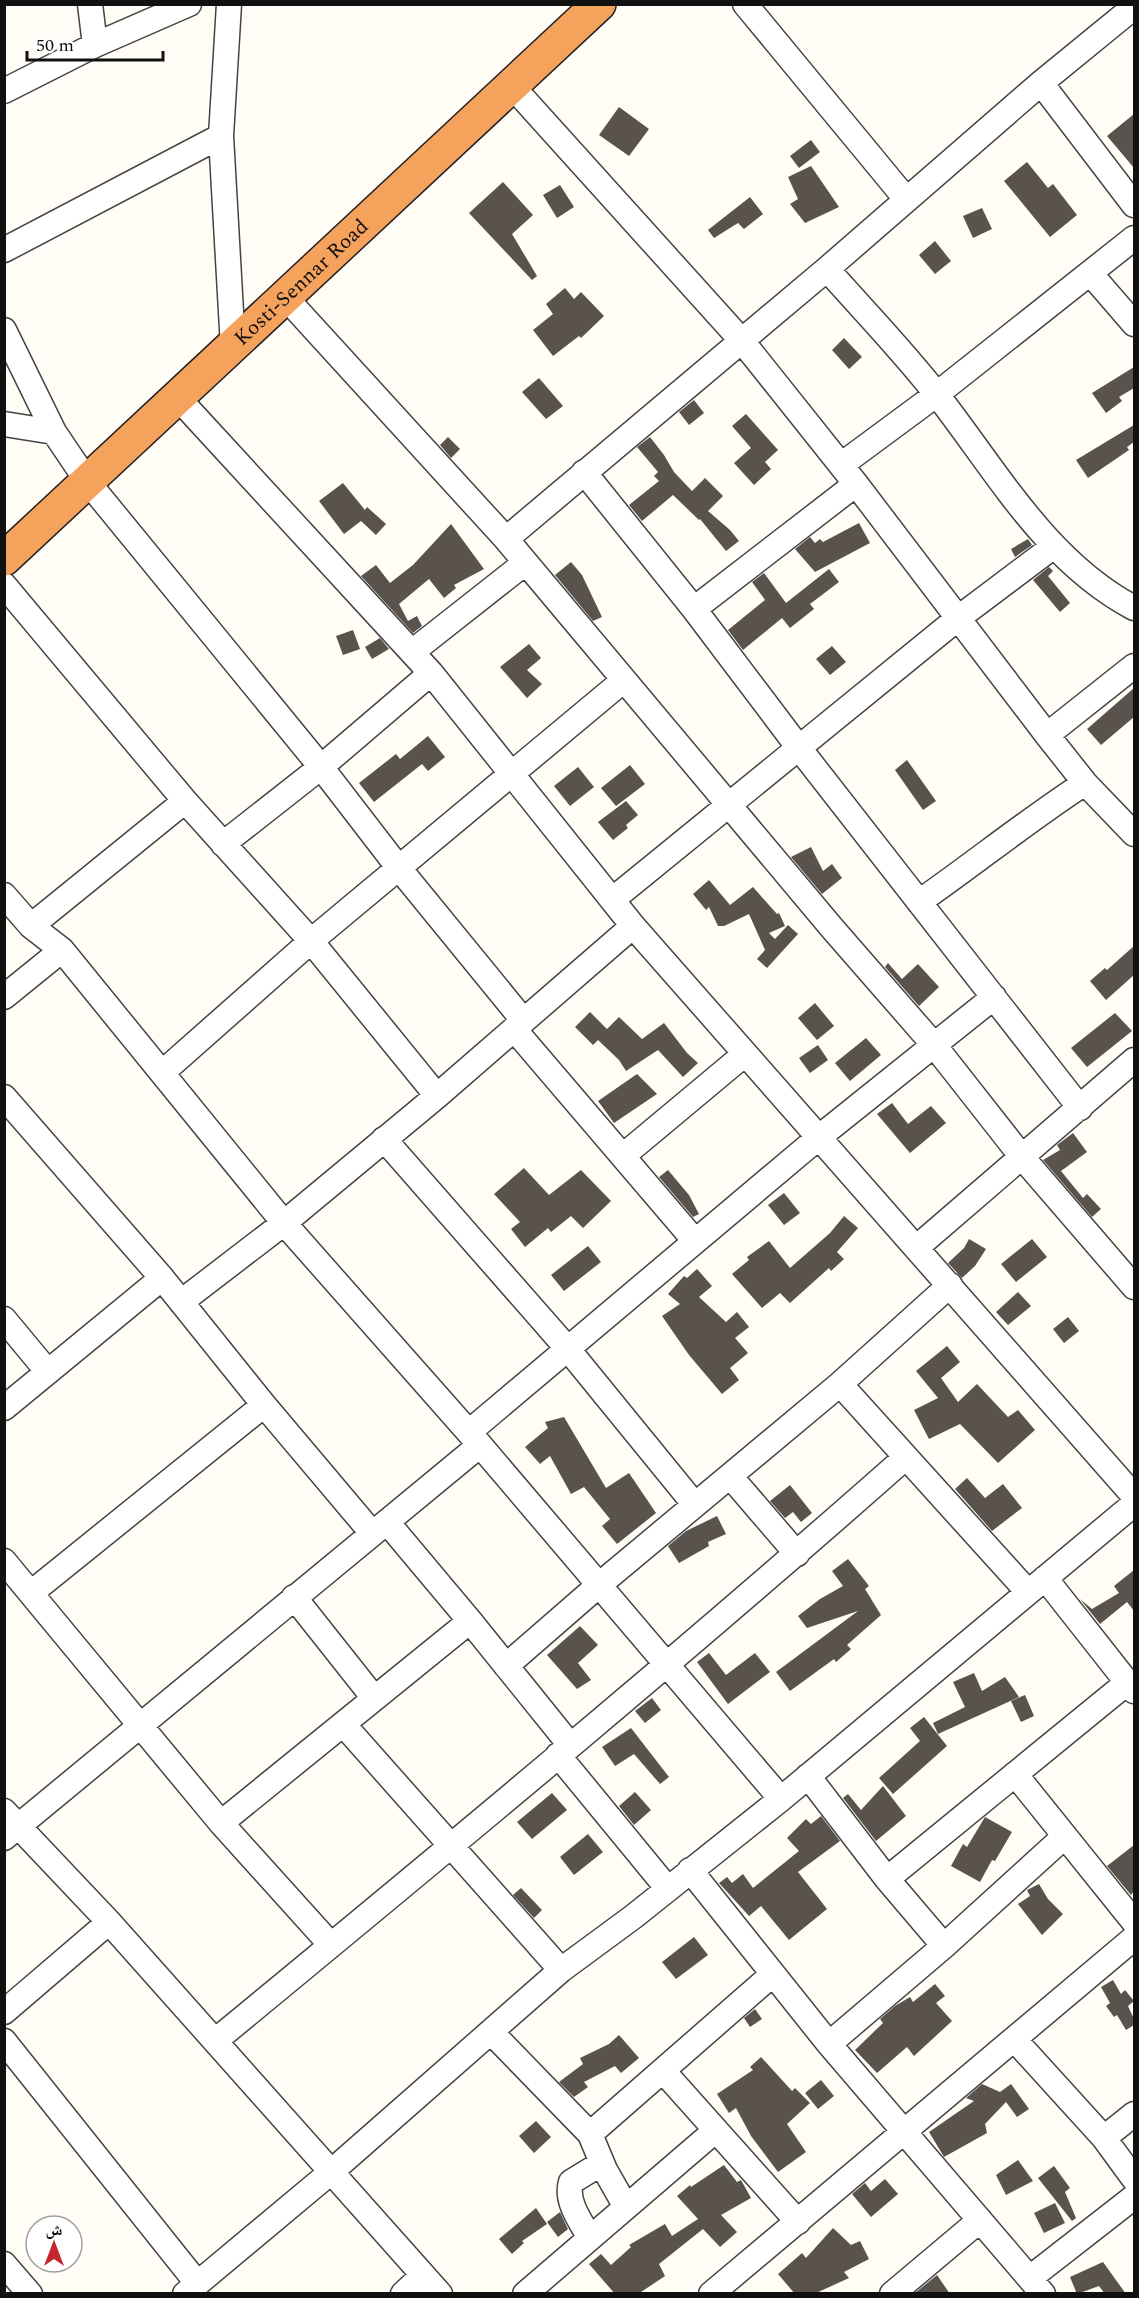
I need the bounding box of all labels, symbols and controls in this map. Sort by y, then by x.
scale bar [27,24,164,62]
text: 50 m [36,32,74,59]
street label: Kosti-Sennar Road [227,212,376,354]
north arrow [24,2214,84,2274]
text: ش [46,2218,63,2242]

